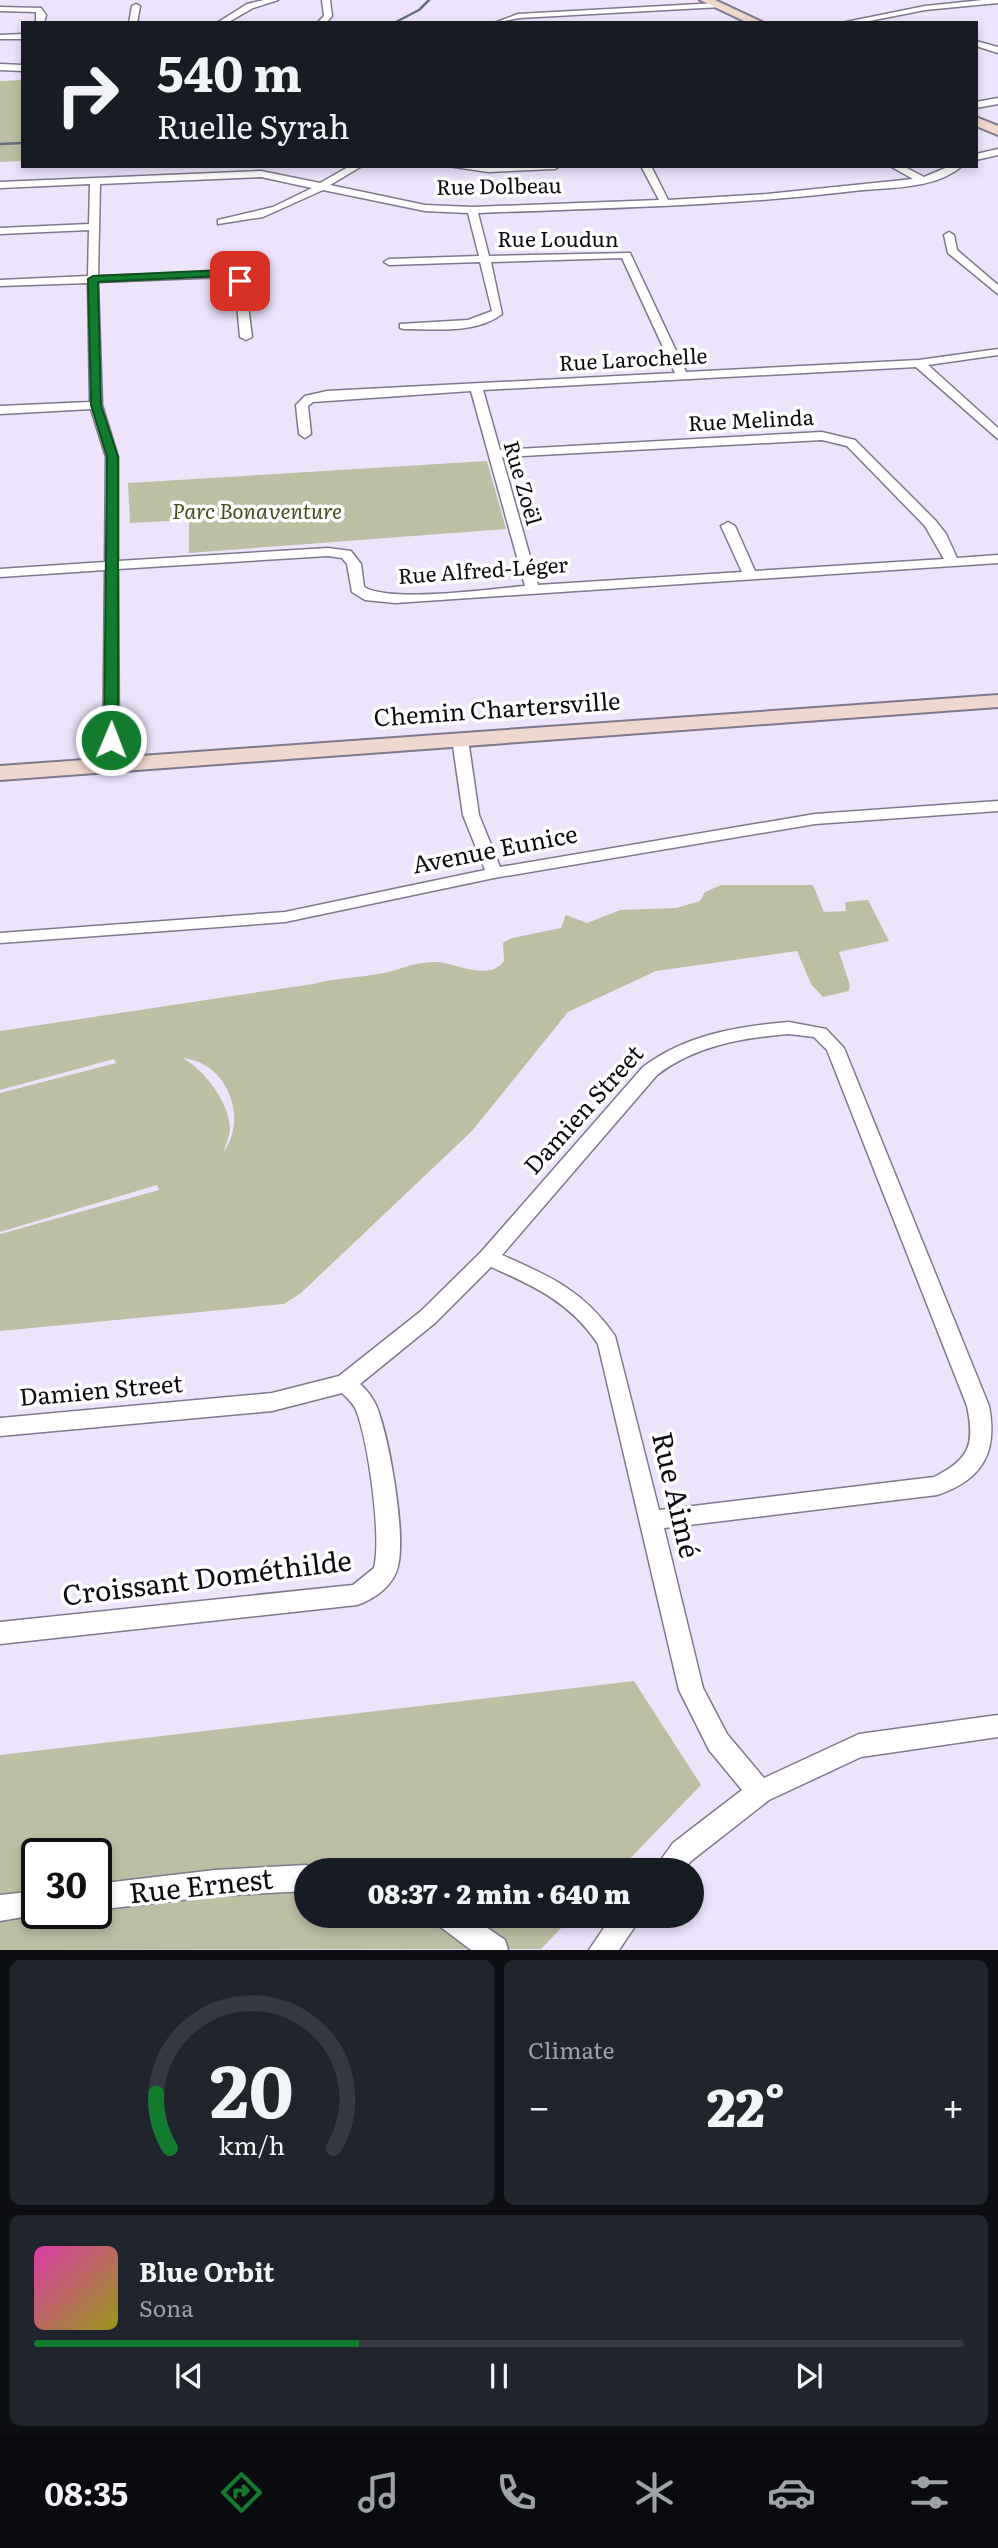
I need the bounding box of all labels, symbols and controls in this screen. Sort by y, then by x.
text: 540 m [157,34,302,107]
icon: right [42,49,133,140]
text: Ruelle Syrah [157,101,350,149]
street label: Rue Dolbeau [436,168,562,201]
street label: Rue Loudun [497,222,619,253]
pin [210,251,270,311]
icon: arrive [221,262,259,300]
street label: Rue Larochelle [558,338,708,377]
street label: Rue Melinda [687,400,815,437]
street label: Rue Zoël [498,437,551,528]
park label: Parc Bonaventure [172,494,342,525]
street label: Rue Alfred-Léger [397,547,569,590]
street label: Chemin Chartersville [372,681,621,734]
position arrow [74,703,148,777]
street label: Avenue Eunice [409,814,580,881]
street label: Damien Street [514,1035,650,1181]
street label: Damien Street [18,1364,184,1413]
street label: Rue Aimé [643,1427,713,1562]
street label: Croissant Dométhilde [60,1537,354,1615]
speed limit sign: 30 [21,1838,112,1929]
street label: Rue Ernest [127,1856,275,1912]
text: 08:37 · 2 min · 640 m [368,1873,630,1912]
text: Climate [528,2032,614,2066]
text: 20 [210,2033,294,2141]
text: 22° [707,2066,785,2143]
text: − [528,2076,550,2133]
text: + [942,2076,964,2133]
text: km/h [219,2126,285,2163]
text: Blue Orbit [139,2251,274,2290]
text: Sona [139,2290,194,2324]
icon: previous [170,2357,208,2395]
icon: pause [480,2357,518,2395]
icon: next [790,2357,828,2395]
text: 08:35 [44,2468,128,2516]
icon: directions [217,2468,266,2517]
icon: music [354,2468,403,2517]
icon: phone [492,2468,541,2517]
icon: climate [630,2468,679,2517]
icon: car [767,2468,816,2517]
icon: filters [905,2468,954,2517]

